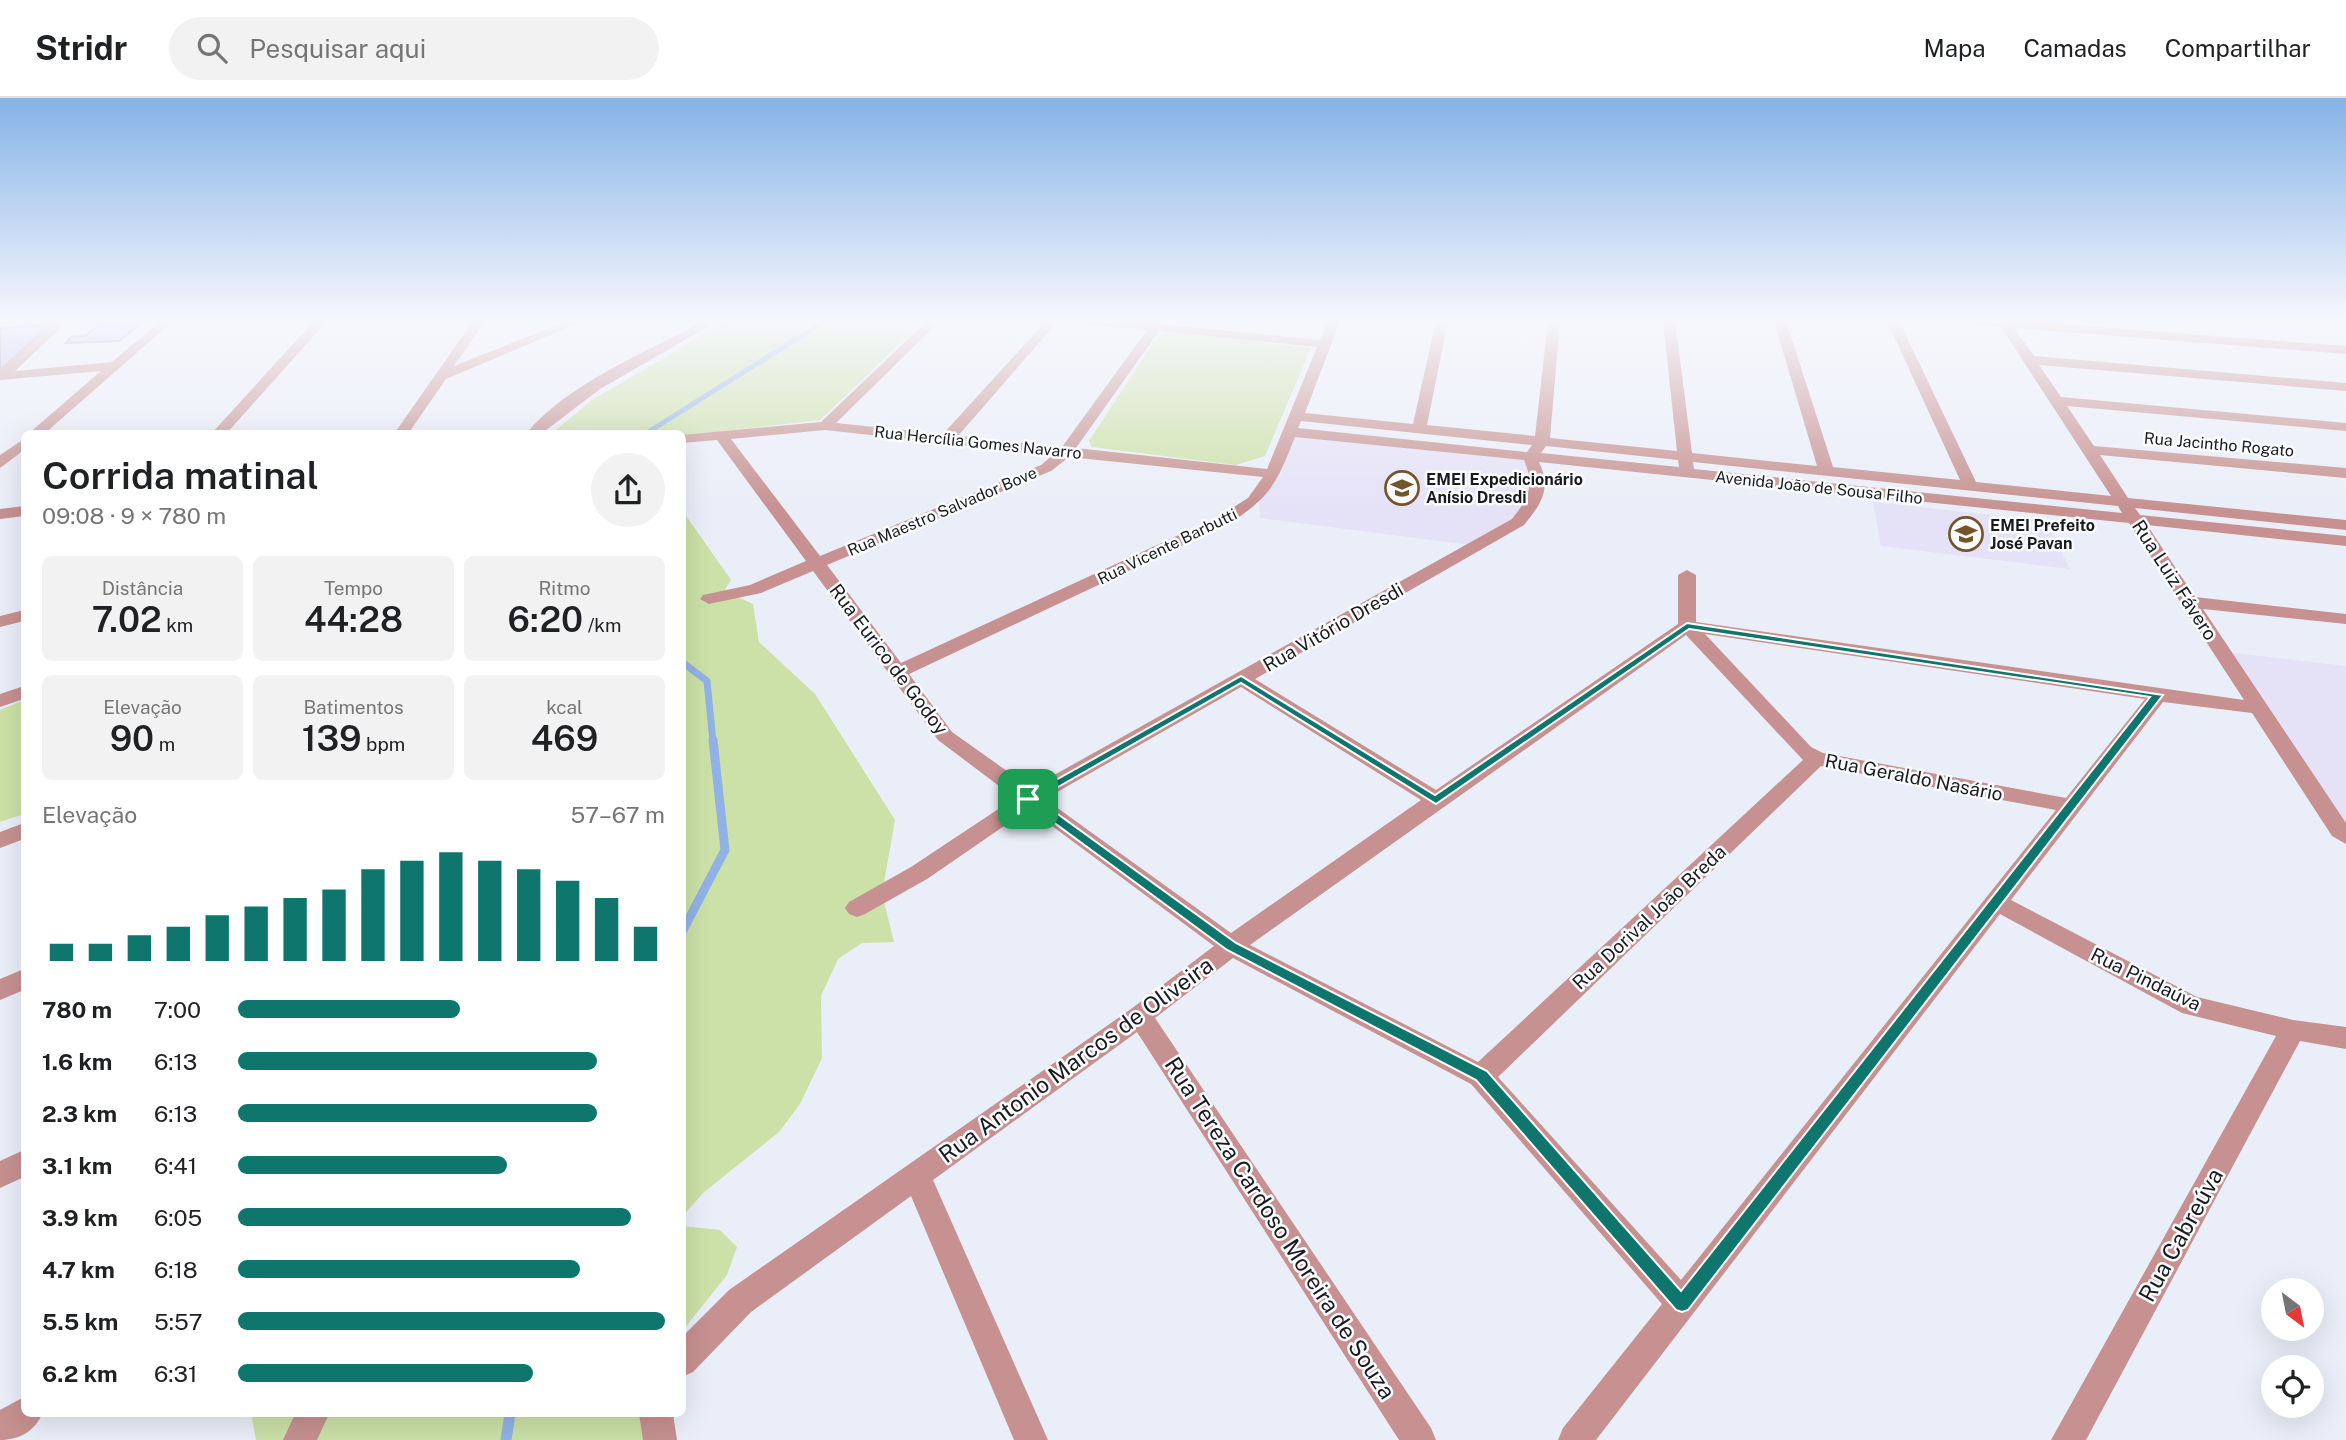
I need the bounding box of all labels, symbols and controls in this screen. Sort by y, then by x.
search box [169,17,659,80]
text: Stridr [35,29,127,67]
icon: search [193,29,231,67]
text: Pesquisar aqui [249,33,426,64]
text: Mapa [1924,34,1985,62]
text: Camadas [2023,34,2127,62]
text: Compartilhar [2165,34,2311,62]
street label: Rua Hercília Gomes Navarro [873,422,1083,463]
street label: Rua Jacintho Rogato [2143,428,2295,461]
text: Corrida matinal [42,453,319,498]
button: share [591,453,665,527]
street label: Rua Maestro Salvador Bove [845,463,1040,560]
street label: Avenida João de Sousa Filho [1714,467,1924,508]
school or university icon: EMEI Expedicionário Anísio Dresdi [1383,469,1421,507]
place label: EMEI Expedicionário Anísio Dresdi [1426,470,1583,507]
text: 09:08 · 9 × 780 m [42,502,226,529]
street label: Rua Vicente Barbutti [1094,504,1240,588]
school or university icon: EMEI Prefeito José Pavan [1947,515,1985,553]
place label: EMEI Prefeito José Pavan [1990,516,2095,553]
street label: Rua Luiz Fávero [2128,516,2222,644]
text: Distância [102,577,183,599]
text: Tempo [324,577,383,599]
text: Ritmo [538,577,591,599]
street label: Rua Vitório Dresdi [1259,578,1407,676]
street label: Rua Eurico de Godoy [825,580,953,738]
text: 7.02 [92,599,162,640]
text: 44:28 [304,599,403,640]
text: 6:20 [508,599,583,640]
text: km [162,614,193,636]
text: /km [583,614,621,636]
text: Elevação [103,696,182,718]
text: Batimentos [303,696,404,718]
text: kcal [546,696,583,718]
text: 90 [110,718,154,759]
text: 139 [302,718,362,759]
text: 469 [531,718,598,759]
text: m [154,733,175,755]
text: bpm [362,733,405,755]
street label: Rua Geraldo Nasário [1823,749,2005,805]
pin [998,769,1058,829]
icon: arrive [1009,780,1047,818]
text: Elevação [42,801,137,828]
text: 57–67 m [571,801,665,828]
street label: Rua Dorival João Breda [1568,840,1730,994]
street label: Rua Pindaúva [2087,943,2205,1015]
street label: Rua Antonio Marcos de Oliveira [933,951,1218,1168]
text: 780 m [42,996,112,1023]
text: 7:00 [154,996,201,1023]
text: 1.6 km [42,1048,112,1075]
text: 6:13 [154,1048,197,1075]
street label: Rua Tereza Cardoso Moreira de Souza [1160,1052,1401,1404]
text: 2.3 km [42,1100,117,1127]
text: 6:13 [154,1100,197,1127]
text: 3.1 km [42,1152,112,1179]
text: 6:41 [154,1152,197,1179]
street label: Rua Cabreúva [2133,1163,2228,1306]
text: 3.9 km [42,1204,118,1231]
text: 6:05 [154,1204,202,1231]
text: 4.7 km [42,1256,115,1283]
text: 6:18 [154,1256,198,1283]
north arrow [2261,1278,2324,1340]
map controls [2261,1278,2324,1418]
text: 5.5 km [42,1308,118,1335]
text: 5:57 [154,1308,202,1335]
button: locate [2261,1355,2324,1418]
text: 6.2 km [42,1360,118,1387]
text: 6:31 [154,1360,197,1387]

